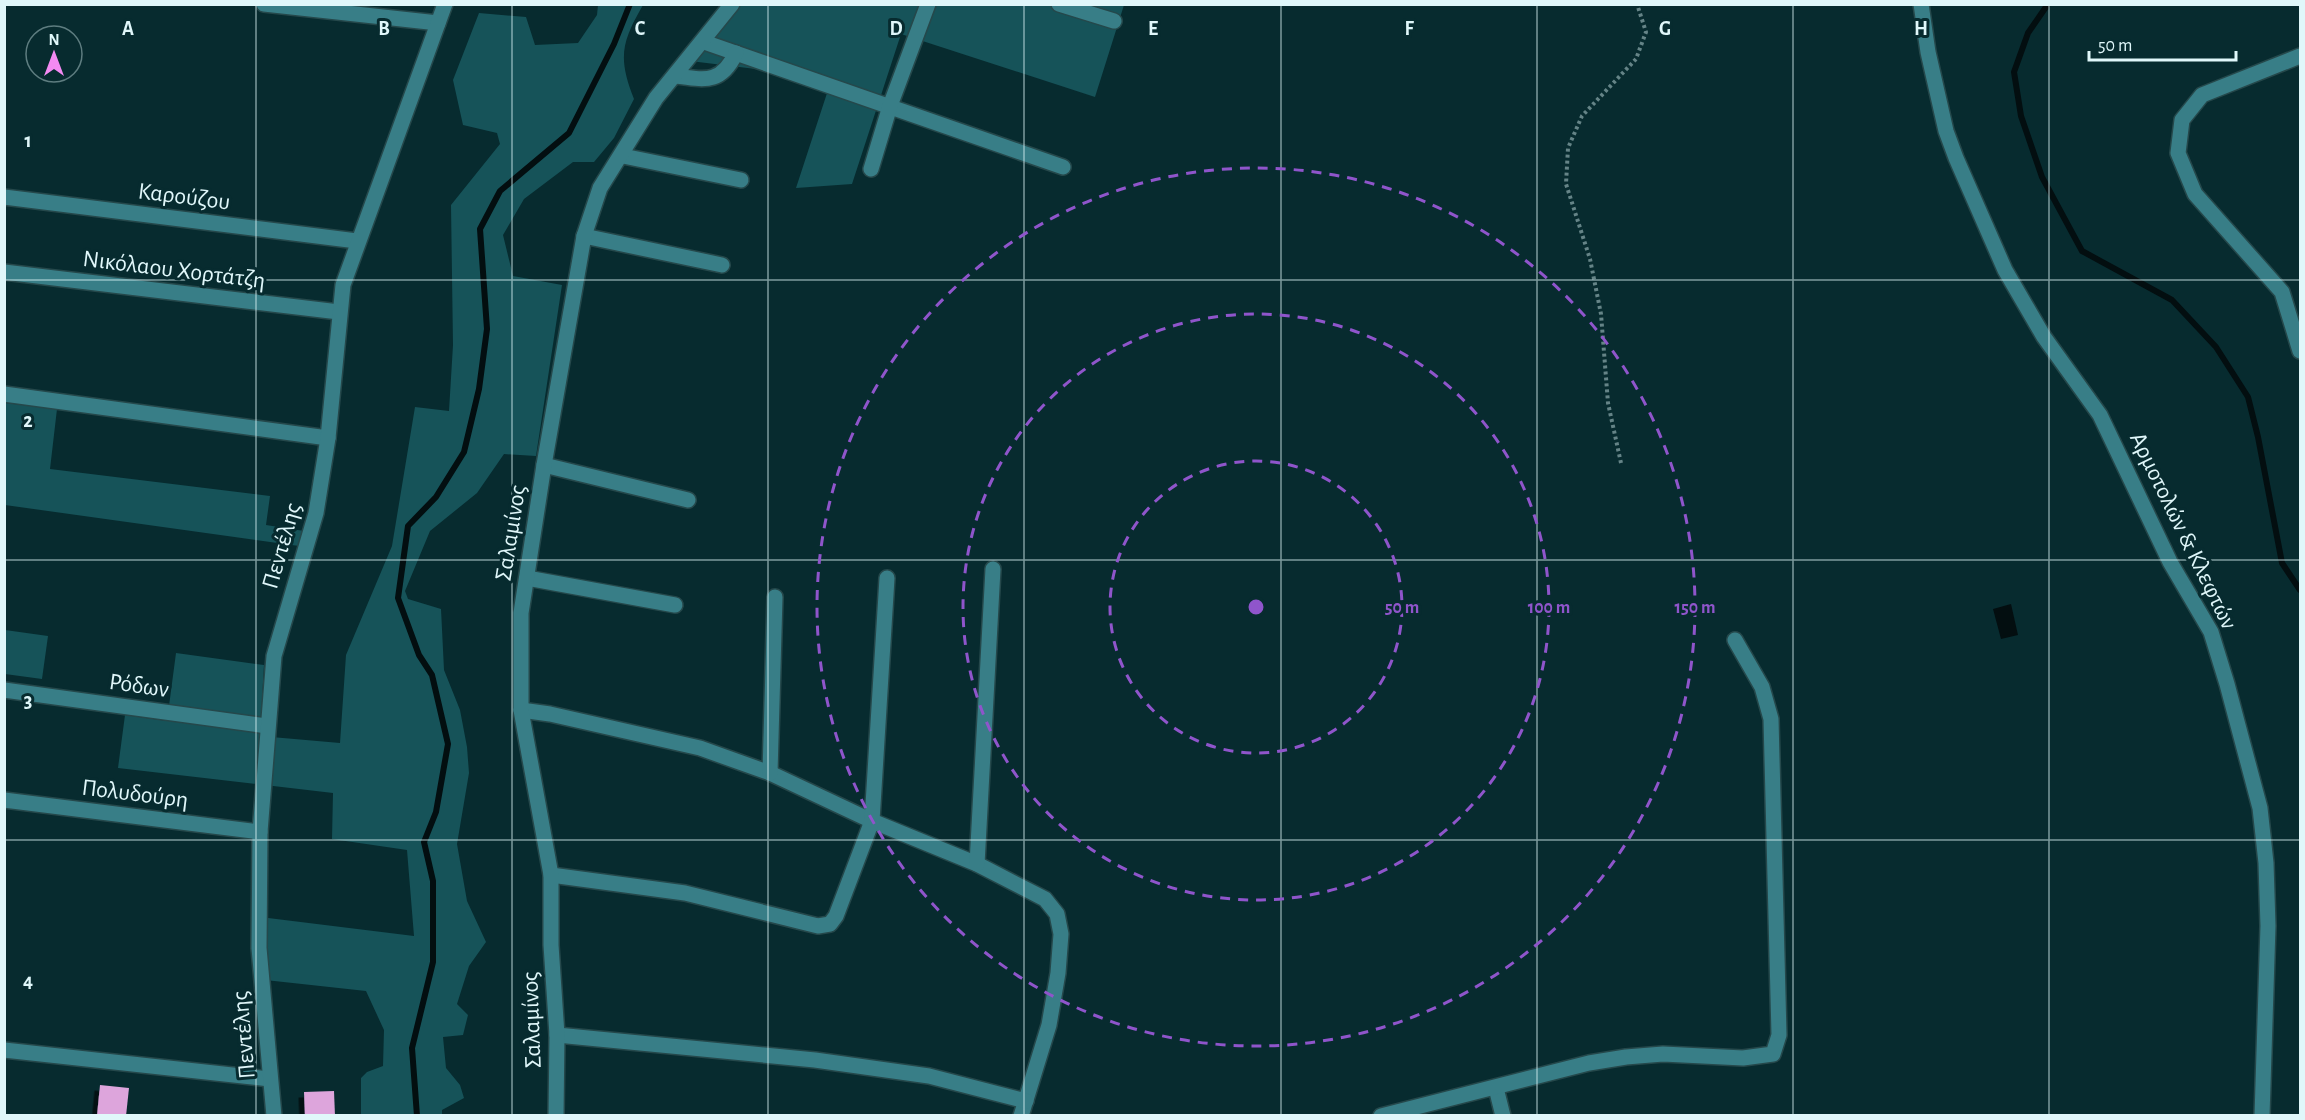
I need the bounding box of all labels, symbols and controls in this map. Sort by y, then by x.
text: A [122,19,134,39]
text: B [378,19,390,39]
text: C [635,19,646,39]
text: D [889,19,903,39]
text: E [1148,19,1158,39]
text: F [1404,19,1414,39]
text: G [1659,19,1671,39]
text: H [1914,19,1928,39]
north arrow [24,24,84,84]
scale bar [2089,24,2236,62]
text: N [48,32,60,48]
text: 50 m [2098,37,2132,55]
text: 1 [24,131,32,151]
street label: Καρούζου [137,179,231,215]
street label: Νικόλαου Χορτάτζη [81,247,267,293]
text: 2 [23,411,33,431]
street label: Αρμοτολών & Κλεφτών [2125,429,2241,633]
street label: Σαλαμίνος [492,483,530,583]
street label: Πεντέλης [258,500,306,592]
centre of rings [1246,597,1266,617]
text: 50 m [1385,599,1419,617]
text: 100 m [1528,599,1570,617]
text: 150 m [1675,599,1715,617]
street label: Ρόδων [108,670,170,702]
text: 3 [24,691,32,711]
street label: Πολυδούρη [80,776,190,812]
text: 4 [23,971,33,991]
street label: Σαλαμίνος [518,971,546,1069]
street label: Πεντέλης [228,990,260,1080]

